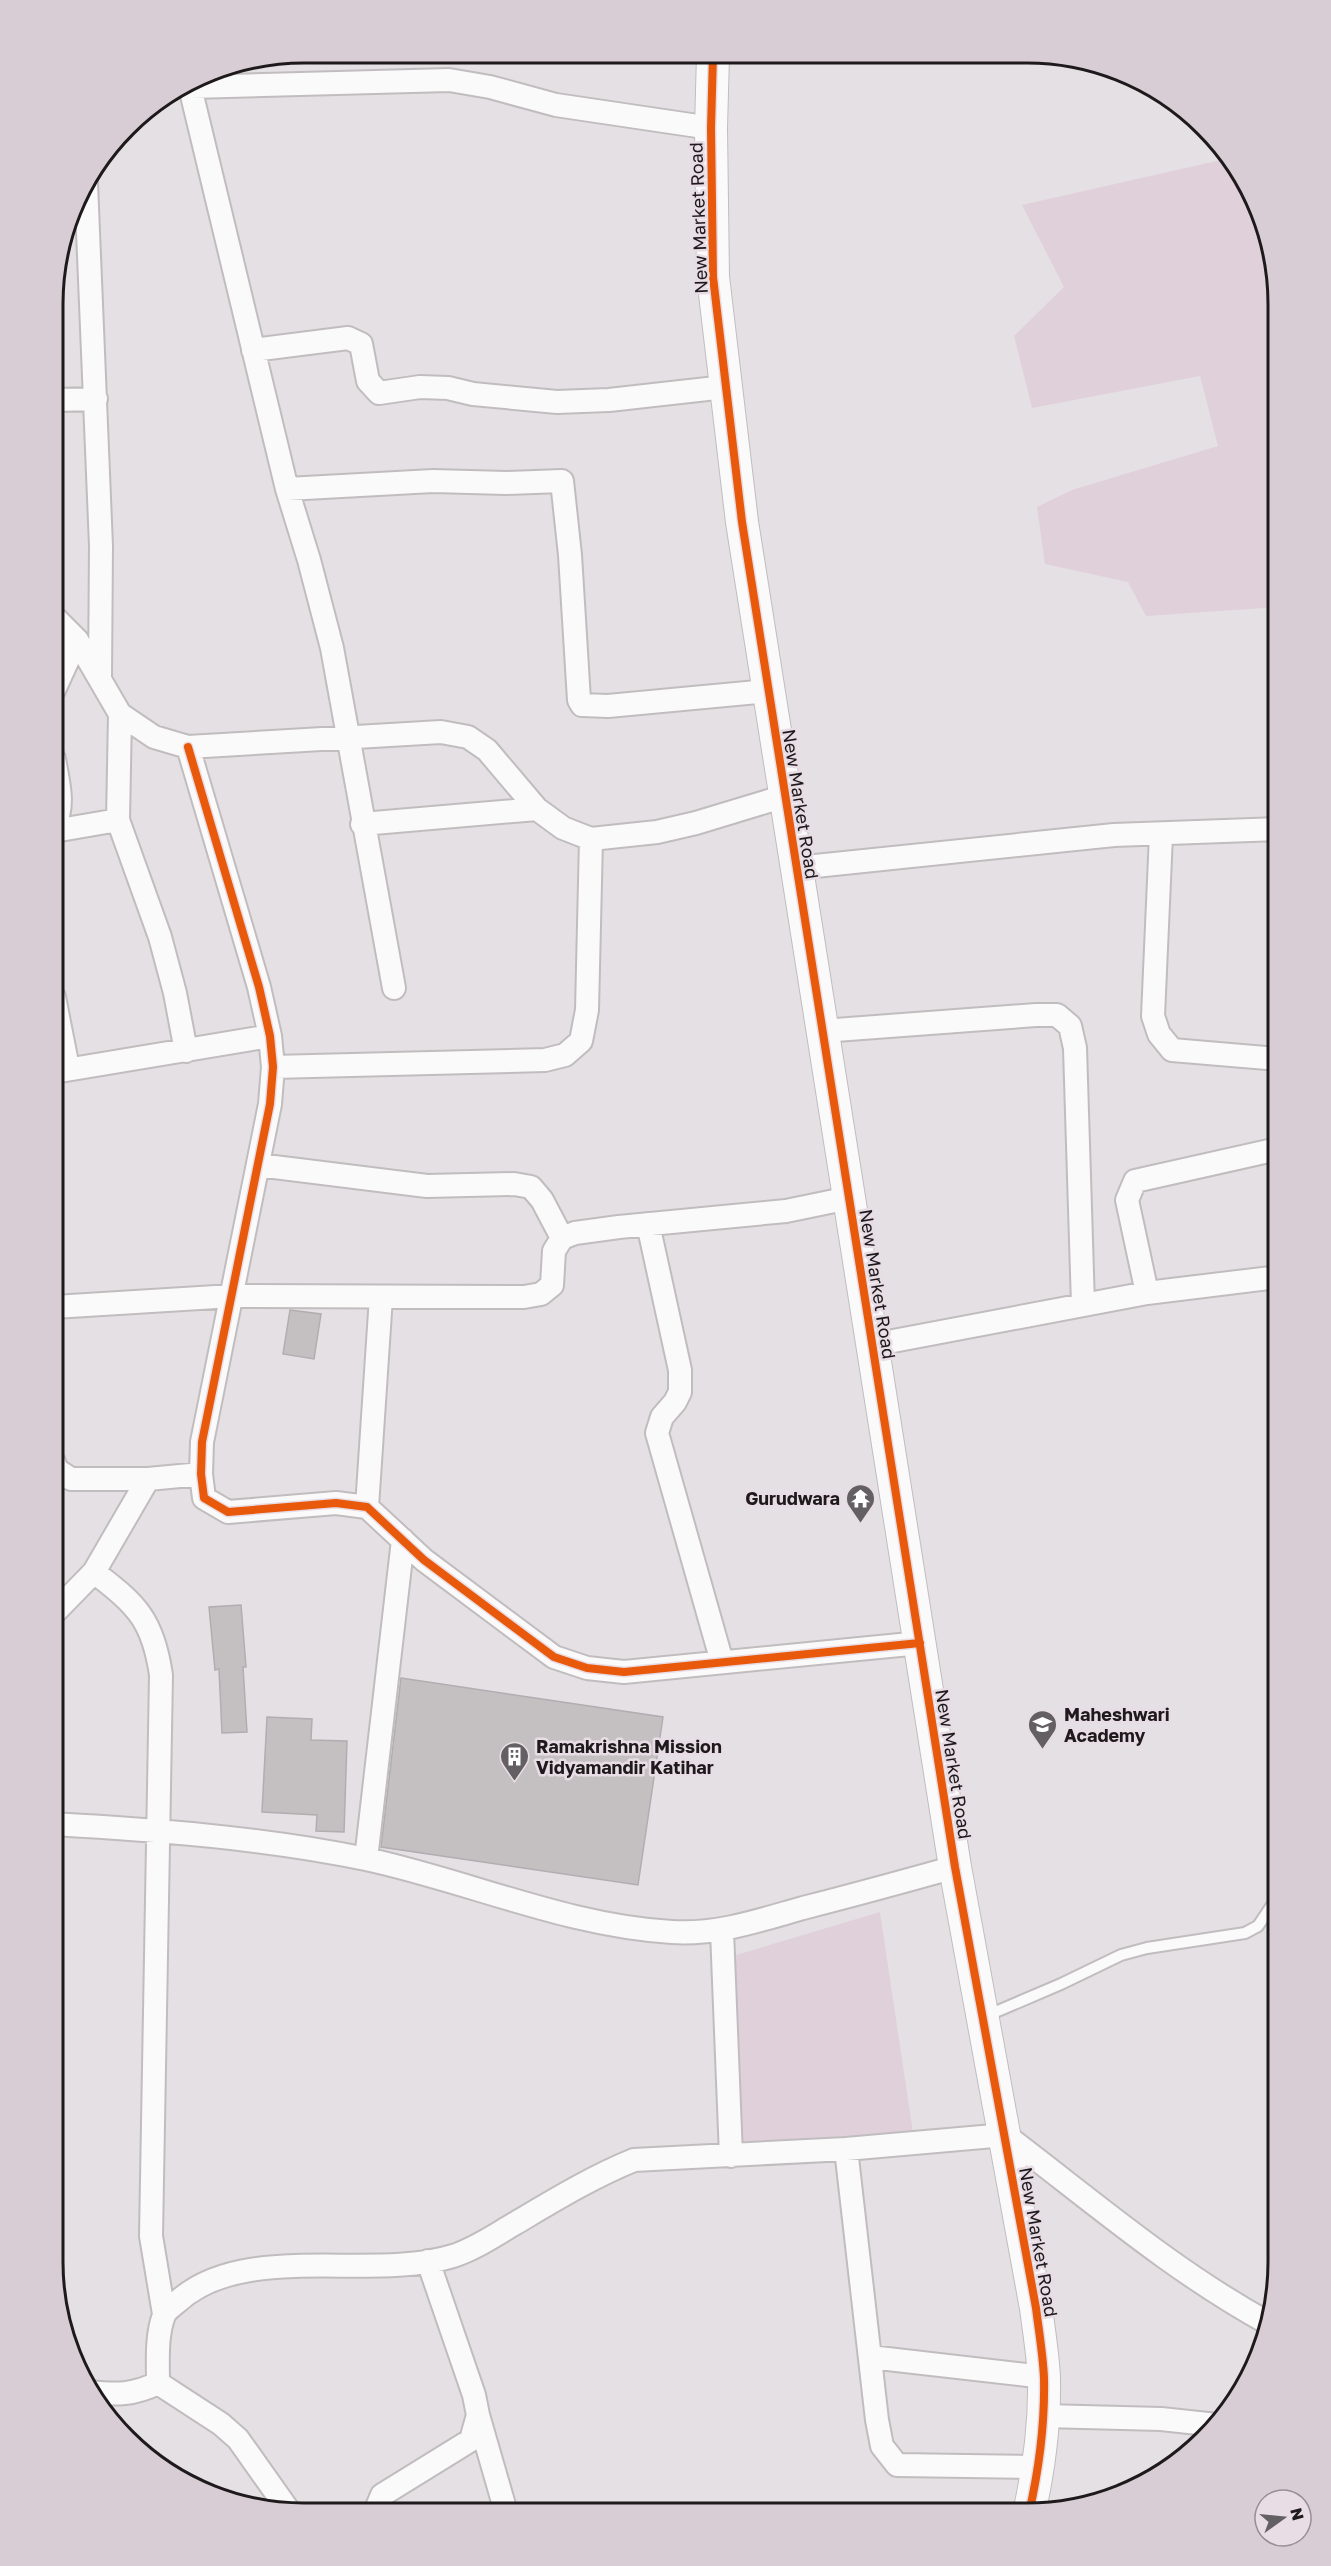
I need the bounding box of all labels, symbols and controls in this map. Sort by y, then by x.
street label: New Market Road [684,142,712,294]
street label: New Market Road [778,727,824,881]
street label: New Market Road [855,1207,901,1361]
temple icon: Gurudwara [845,1482,877,1524]
place label: Gurudwara [745,1487,840,1509]
street label: New Market Road [931,1687,977,1841]
place label: Maheshwari Academy [1064,1703,1170,1746]
school or university icon: Maheshwari Academy [1027,1708,1059,1750]
place label: Ramakrishna Mission Vidyamandir Katihar [536,1735,722,1778]
building icon: Ramakrishna Mission Vidyamandir Katihar [499,1740,531,1782]
street label: New Market Road [1015,2165,1063,2319]
north arrow [1253,2488,1313,2548]
text: N [1286,2506,1309,2523]

